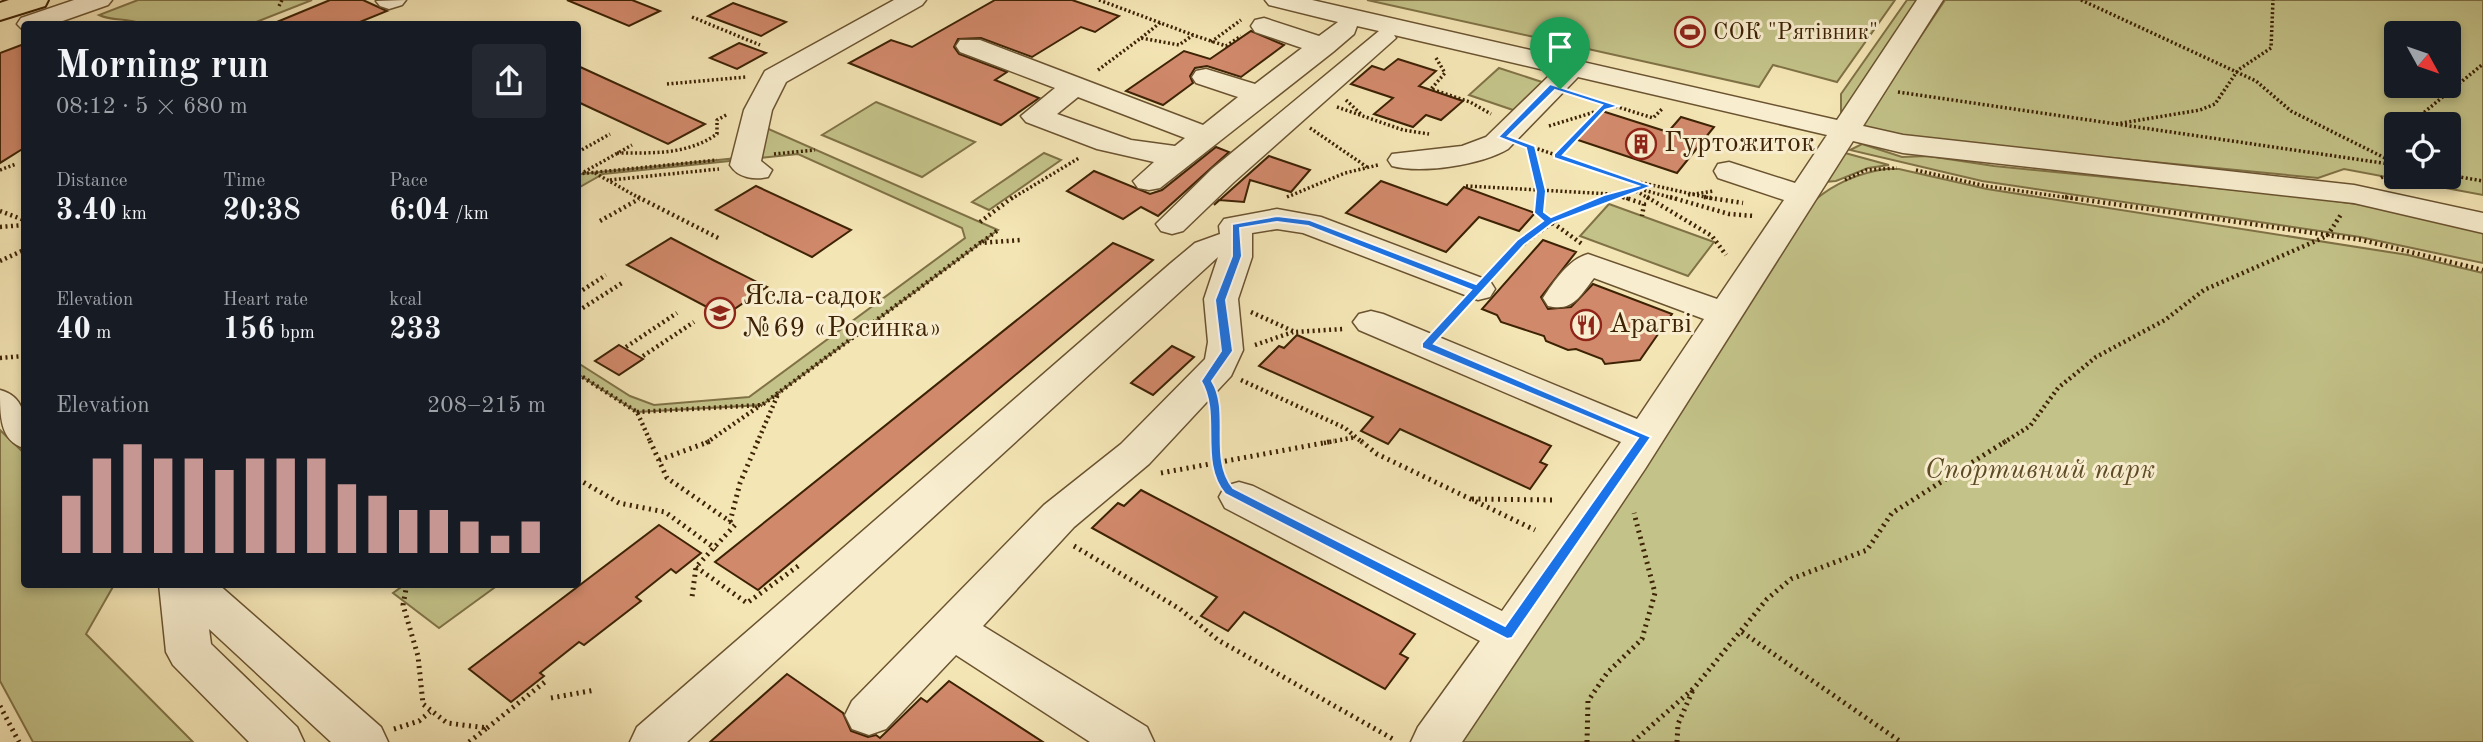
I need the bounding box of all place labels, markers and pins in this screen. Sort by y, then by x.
sports icon: СОК "Рятівник" [1673,15,1707,49]
pin [1530,17,1590,89]
place label: СОК "Рятівник" [1713,21,1878,44]
building icon: Гуртожиток [1624,127,1658,161]
place label: Гуртожиток [1664,130,1815,158]
place label: Ясла-садок №69 «Росинка» [743,283,942,343]
school or university icon: Ясла-садок №69 «Росинка» [703,296,737,330]
restaurant icon: Арагві [1569,308,1603,342]
place label: Арагві [1609,311,1692,339]

